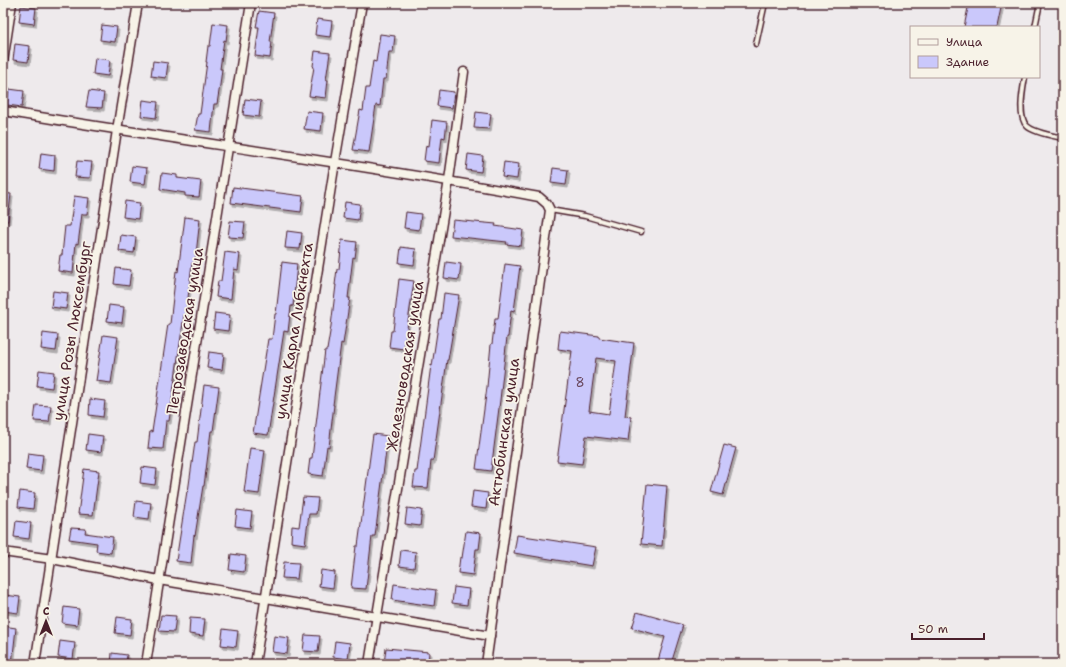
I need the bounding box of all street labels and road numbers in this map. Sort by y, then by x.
street label: улица Розы Люксембург [48,240,96,422]
street label: улица Карла Либкнехта [270,241,318,421]
street label: Петрозаводская улица [162,246,208,416]
street label: Железноводская улица [382,279,428,453]
street label: Актюбинская улица [484,356,524,508]

